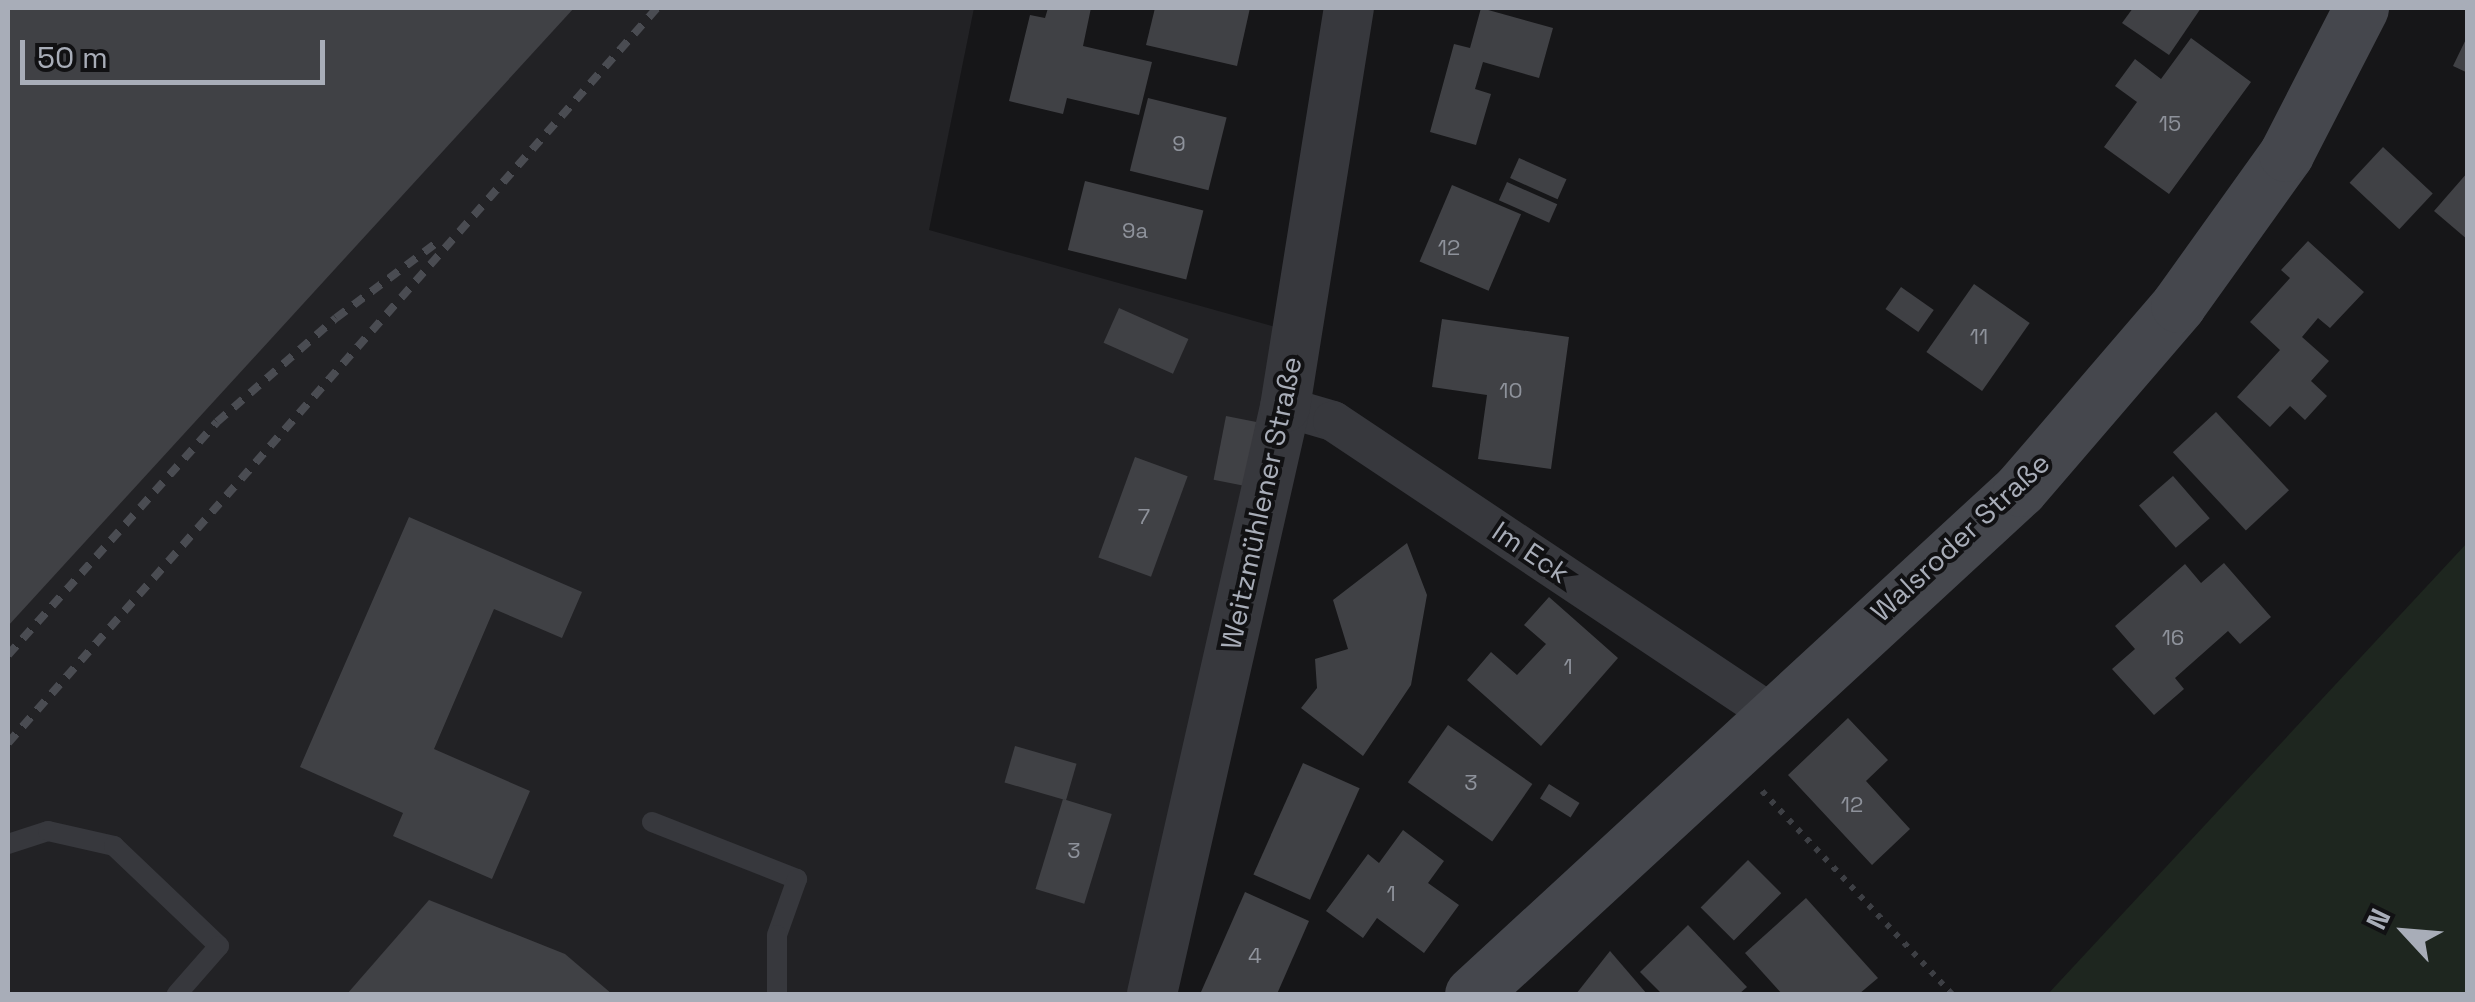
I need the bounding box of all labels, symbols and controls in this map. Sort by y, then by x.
scale bar [25,20,330,82]
text: 50 m [37,38,108,77]
house number: 15 [2159,111,2181,137]
house number: 9 [1172,131,1186,157]
house number: 9a [1122,218,1148,244]
house number: 12 [1438,235,1460,261]
house number: 11 [1970,324,1988,350]
street label: Weitzmühlener Straße [1214,354,1308,652]
house number: 10 [1499,378,1523,404]
street label: Walsroder Straße [1864,446,2056,628]
house number: 7 [1138,504,1150,530]
street label: Im Eck [1486,514,1576,590]
house number: 16 [2162,625,2184,651]
house number: 1 [1563,654,1573,680]
house number: 3 [1464,770,1478,796]
house number: 12 [1841,792,1863,818]
house number: 3 [1067,838,1081,864]
house number: 1 [1386,881,1396,907]
north arrow [2355,882,2455,982]
text: N [2358,903,2398,935]
house number: 4 [1248,943,1262,969]

